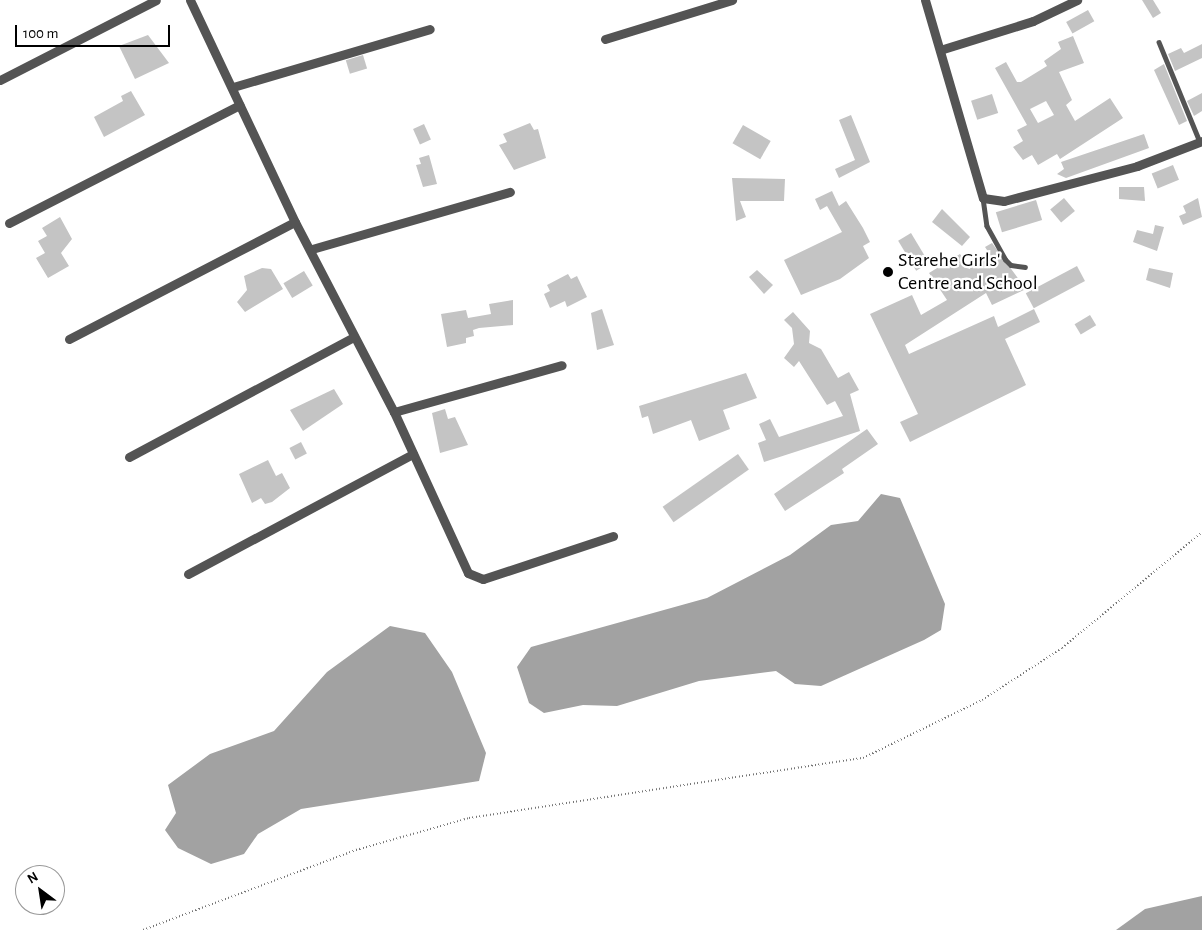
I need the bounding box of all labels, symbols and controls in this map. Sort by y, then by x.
scale bar [18,15,172,47]
text: 100 m [23,26,58,41]
place label: Starehe Girls' Centre and School [898,248,1038,295]
marker: Starehe Girls' Centre and School [882,266,894,278]
north arrow [15,865,65,915]
text: N [25,869,41,887]

